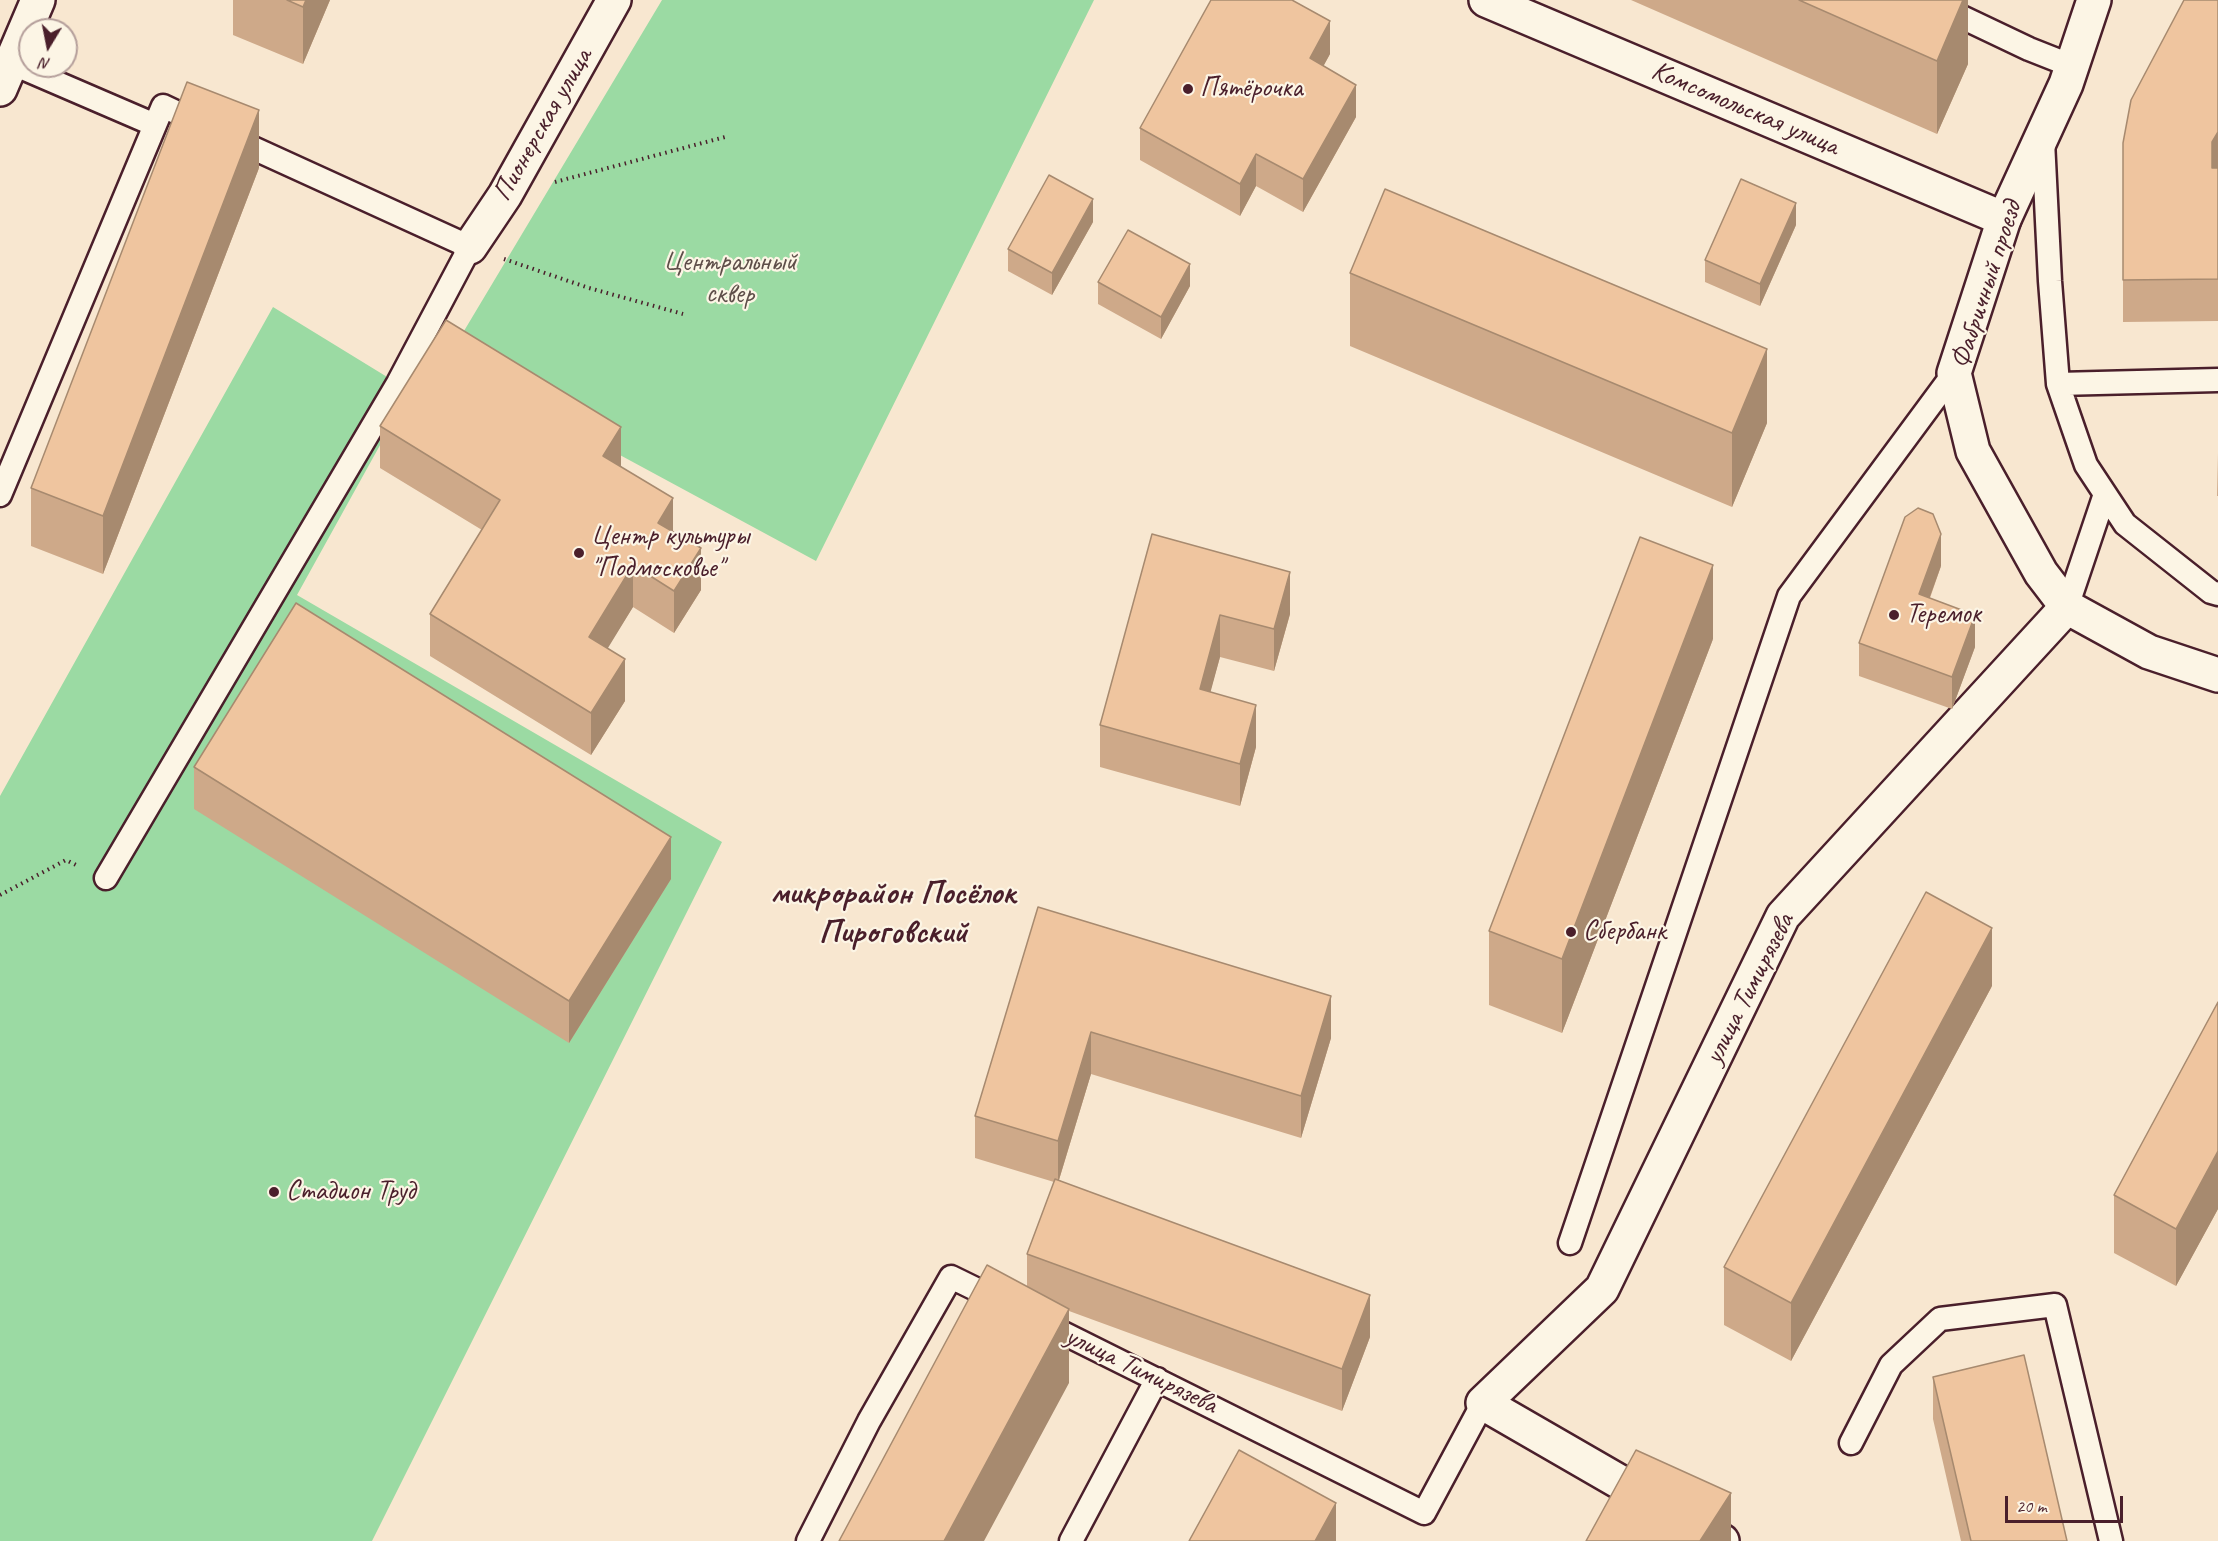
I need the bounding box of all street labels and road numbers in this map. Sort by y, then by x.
street label: Пионерская улица [486,43,600,207]
street label: Комсомольская улица [1646,54,1844,164]
street label: Фабричный проезд [1944,197,2030,373]
street label: улица Тимирязева [1698,908,1802,1070]
street label: улица Тимирязева [1060,1320,1222,1422]

